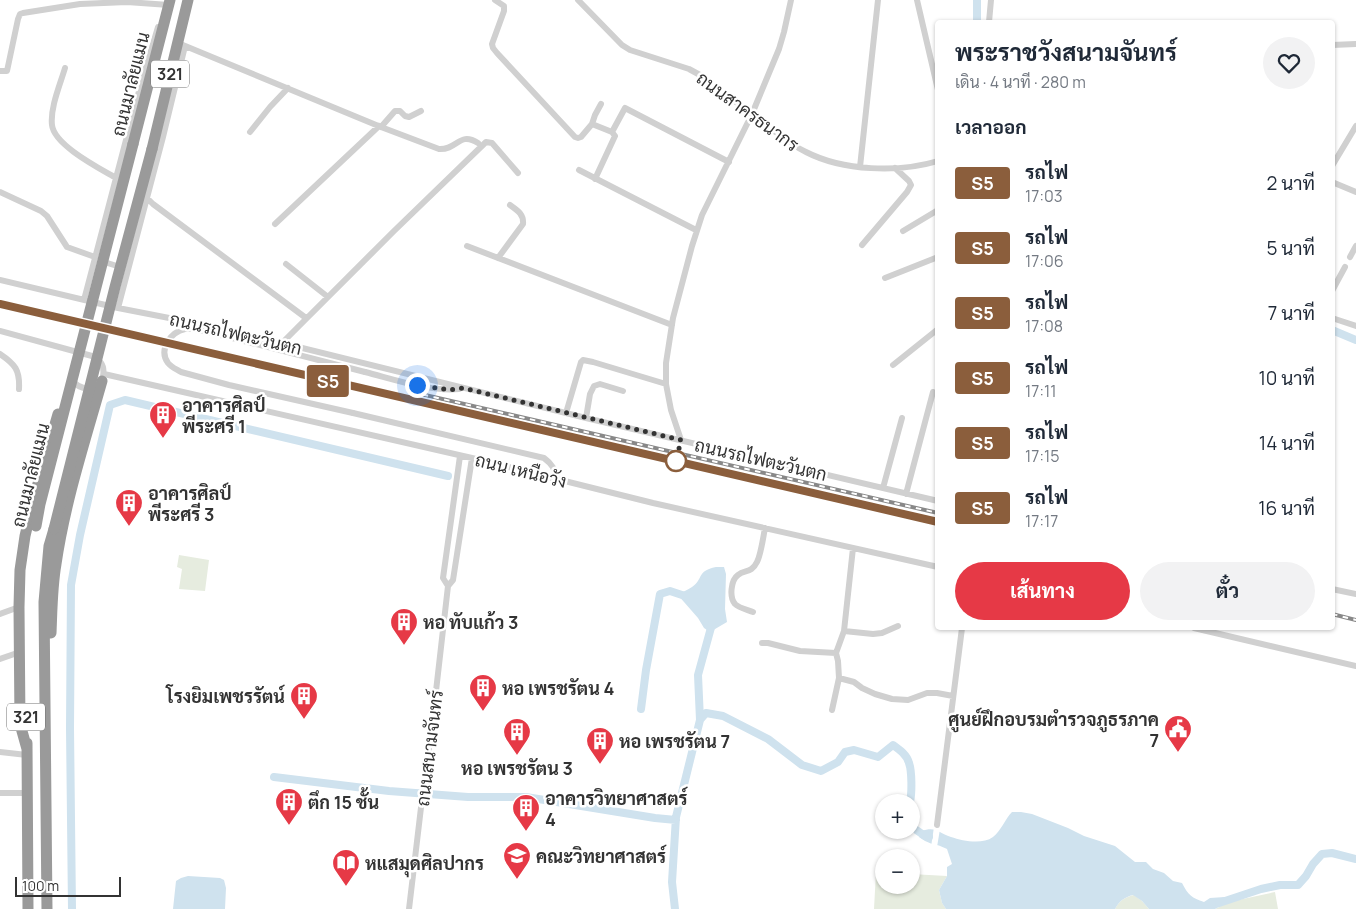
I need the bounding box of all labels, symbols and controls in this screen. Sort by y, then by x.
street label: ถนนมาลัยแมน [105,29,155,139]
text: พระราชวังสนามจันทร์ [955,35,1177,68]
button: heart [1263,37,1315,89]
road number: 321 [151,61,189,88]
street label: ถนนสาครธนากร [692,66,804,156]
text: เดิน · 4 นาที · 280 m [955,71,1086,93]
text: เวลาออก [955,114,1027,140]
text: รถไฟ [1025,159,1068,185]
text: 2 นาที [1267,170,1315,196]
text: S5 [971,171,994,195]
text: 17:03 [1025,185,1063,207]
text: รถไฟ [1025,224,1068,250]
text: 5 นาที [1266,235,1315,261]
text: S5 [971,236,994,260]
text: 17:06 [1025,250,1064,272]
text: รถไฟ [1025,289,1068,315]
text: 7 นาที [1268,300,1315,326]
text: S5 [971,301,994,325]
street label: ถนนรถไฟตะวันตก [168,306,304,360]
text: 17:08 [1025,315,1063,337]
text: รถไฟ [1025,354,1068,380]
line badge: S5 [306,365,350,397]
text: 10 นาที [1258,365,1315,391]
text: S5 [971,366,994,390]
text: S5 [317,369,339,393]
your location [405,373,430,398]
text: 17:11 [1025,380,1057,402]
place label: อาคารศิลป์ พีระศรี 1 [182,393,265,438]
building icon: อาคารศิลป์ พีระศรี 1 [148,400,178,439]
text: รถไฟ [1025,419,1068,445]
street label: ถนนมาลัยแมน [5,420,55,530]
text: 14 นาที [1259,430,1315,456]
text: S5 [971,431,994,455]
street label: ถนนรถไฟตะวันตก [693,432,829,486]
text: 17:15 [1025,445,1060,467]
street label: ถนน เหนือวัง [473,447,569,493]
unlabelled marker [665,450,687,472]
place label: อาคารศิลป์ พีระศรี 3 [148,481,231,526]
text: รถไฟ [1025,484,1068,510]
building icon: อาคารศิลป์ พีระศรี 3 [114,488,144,527]
text: 16 นาที [1258,495,1315,521]
text: S5 [971,496,994,520]
text: 17:17 [1025,510,1058,532]
button: เส้นทาง [955,562,1130,620]
button: ตั๋ว [1140,562,1315,620]
building icon: หอ ทับแก้ว 3 [389,607,419,646]
place label: หอ ทับแก้ว 3 [423,610,518,634]
building icon: หอ เพรชรัตน 4 [468,673,498,712]
place label: หอ เพรชรัตน 4 [502,676,614,700]
building icon: โรงยิมเพชรรัตน์ [289,681,319,720]
place label: โรงยิมเพชรรัตน์ [165,684,286,708]
street label: ถนนสนามจันทร์ [410,688,448,808]
road number: 321 [7,704,45,730]
place label: ศูนย์ฝึกอบรมตำรวจภูธรภาค 7 [948,707,1159,752]
public building icon: ศูนย์ฝึกอบรมตำรวจภูธรภาค 7 [1163,714,1193,753]
building icon: หอ เพรชรัตน 3 [502,717,532,756]
building icon: หอ เพรชรัตน 7 [585,726,615,765]
place label: หอ เพรชรัตน 7 [619,729,730,753]
place label: หอ เพรชรัตน 3 [461,756,573,780]
place label: อาคารวิทยาศาสตร์ 4 [545,786,689,831]
building icon: ตึก 15 ชั้น [274,787,304,826]
place label: ตึก 15 ชั้น [308,787,379,814]
building icon: อาคารวิทยาศาสตร์ 4 [511,793,541,832]
map controls [875,794,920,894]
button: + [875,794,920,839]
school or university icon: คณะวิทยาศาสตร์ [502,841,532,880]
place label: คณะวิทยาศาสตร์ [536,844,667,868]
library icon: หแสมุดศิลปากร [331,848,361,887]
button: − [875,849,920,894]
place label: หแสมุดศิลปากร [365,851,484,878]
scale bar [15,874,121,897]
text: 100 m [22,876,59,895]

